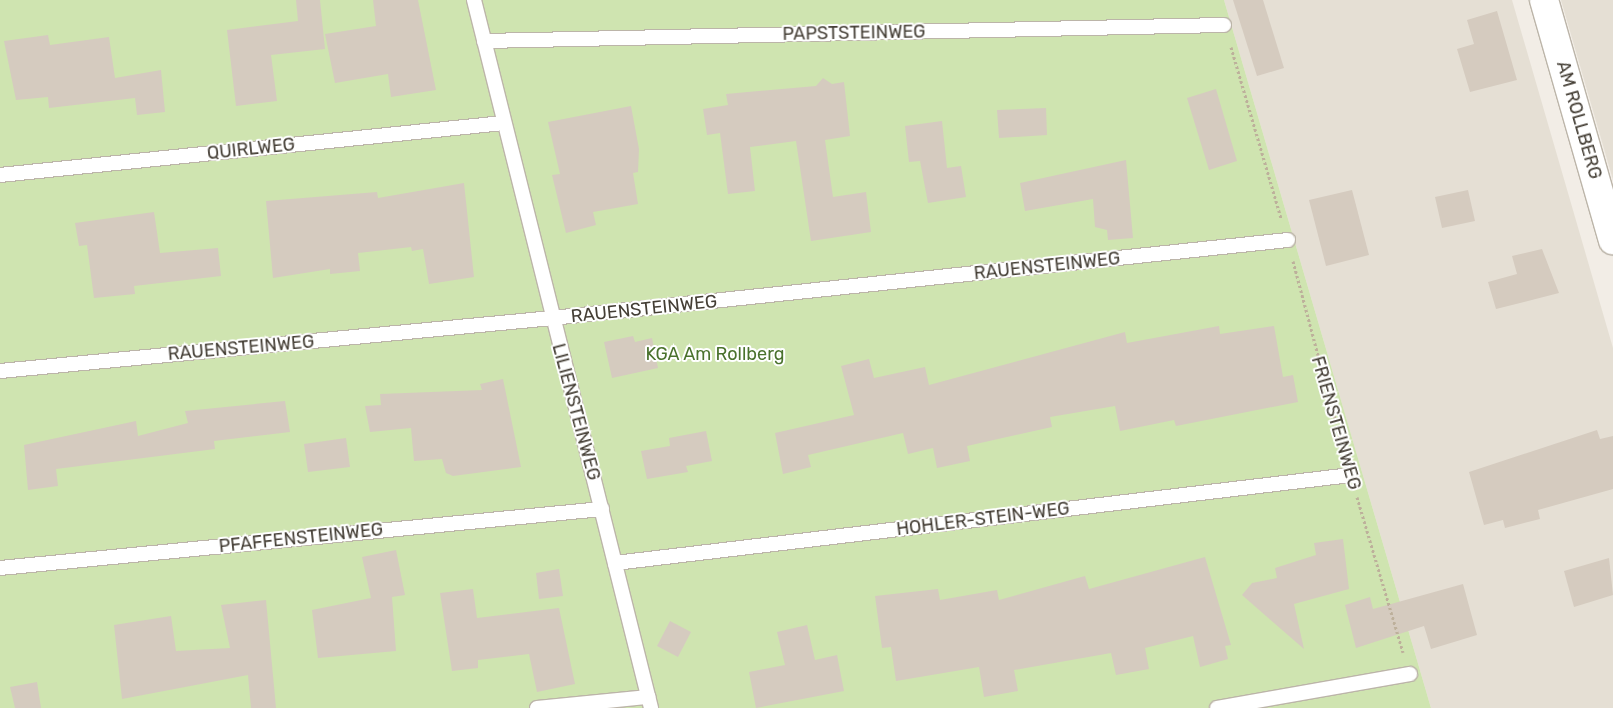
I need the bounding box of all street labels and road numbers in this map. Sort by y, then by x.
street label: PAPSTSTEINWEG [782,21,926,45]
street label: AM ROLLBERG [1552,58,1606,182]
street label: QUIRLWEG [206,134,296,164]
street label: RAUENSTEINWEG [973,248,1121,284]
street label: RAUENSTEINWEG [570,291,718,327]
street label: RAUENSTEINWEG [167,331,315,365]
street label: LILIENSTEINWEG [547,341,605,483]
street label: FRIENSTEINWEG [1307,354,1365,492]
street label: HOHLER-STEIN-WEG [895,498,1071,540]
street label: PFAFFENSTEINWEG [218,519,384,557]

